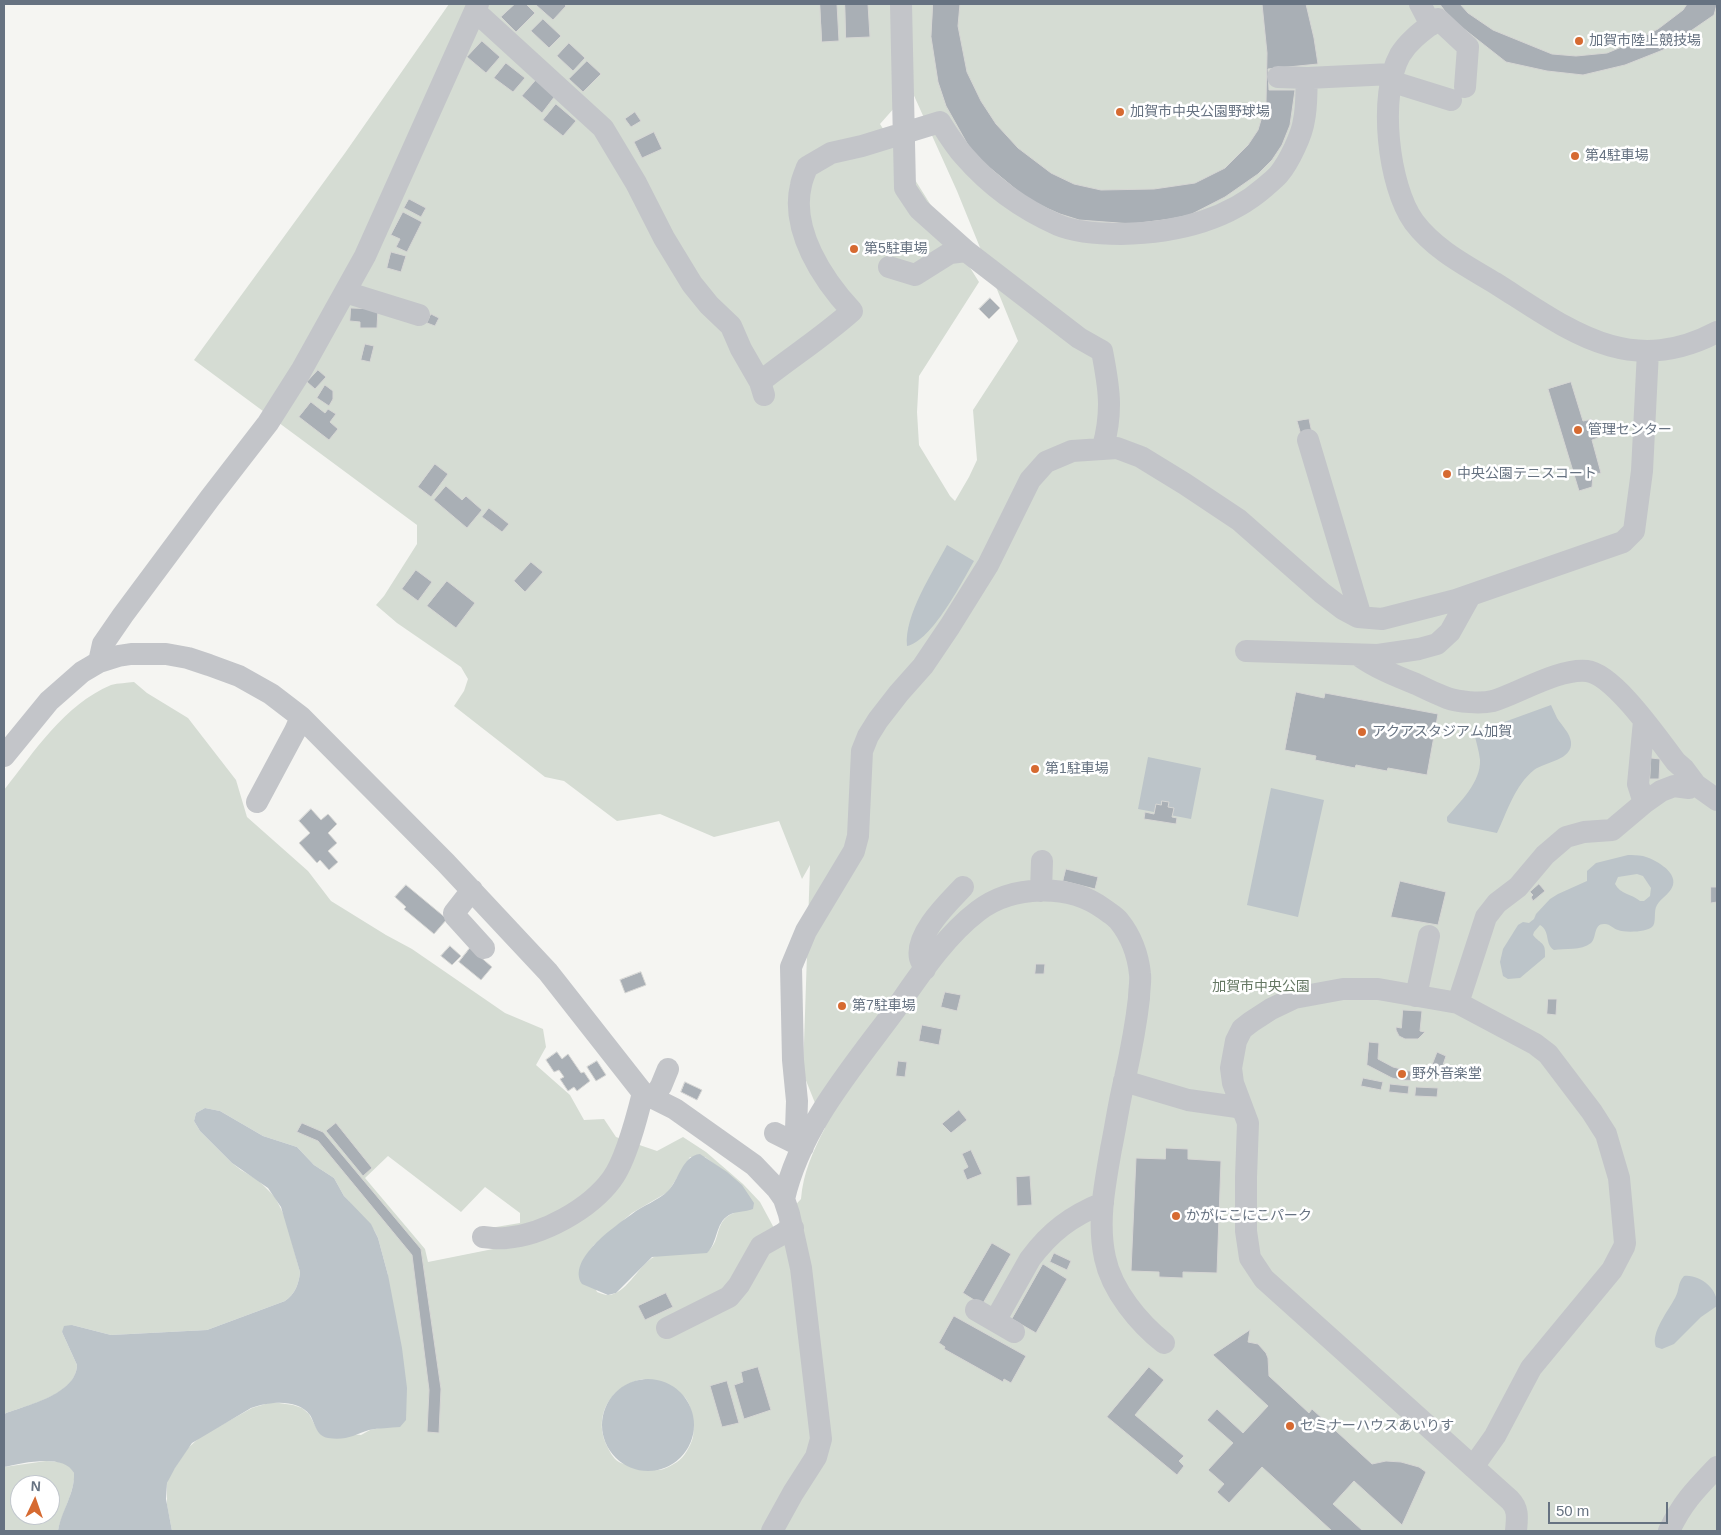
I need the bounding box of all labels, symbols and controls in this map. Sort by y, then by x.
place label: 加賀市陸上競技場 [1589,33,1701,49]
marker: 加賀市陸上競技場 [1573,35,1585,47]
place label: 加賀市中央公園野球場 [1130,104,1270,120]
marker: 加賀市中央公園野球場 [1114,106,1126,118]
place label: 第4駐車場 [1585,148,1649,164]
marker: 第4駐車場 [1569,150,1581,162]
place label: 第5駐車場 [864,241,928,257]
marker: 第5駐車場 [848,243,860,255]
place label: 管理センター [1588,422,1672,438]
marker: 管理センター [1572,424,1584,436]
place label: 中央公園テニスコート [1457,466,1597,482]
marker: 中央公園テニスコート [1441,468,1453,480]
place label: アクアスタジアム加賀 [1372,724,1512,740]
marker: アクアスタジアム加賀 [1356,726,1368,738]
place label: 第1駐車場 [1045,761,1109,777]
marker: 第1駐車場 [1029,763,1041,775]
park label: 加賀市中央公園 [1212,979,1310,995]
place label: 第7駐車場 [852,998,916,1014]
marker: 第7駐車場 [836,1000,848,1012]
place label: 野外音楽堂 [1412,1066,1482,1082]
marker: 野外音楽堂 [1396,1068,1408,1080]
place label: かがにこにこパーク [1186,1208,1312,1224]
marker: かがにこにこパーク [1170,1210,1182,1222]
place label: セミナーハウスあいりす [1300,1418,1454,1434]
marker: セミナーハウスあいりす [1284,1420,1296,1432]
north arrow [10,1475,60,1525]
text: N [30,1478,41,1494]
scale bar [1551,1492,1671,1524]
text: 50 m [1556,1502,1589,1519]

